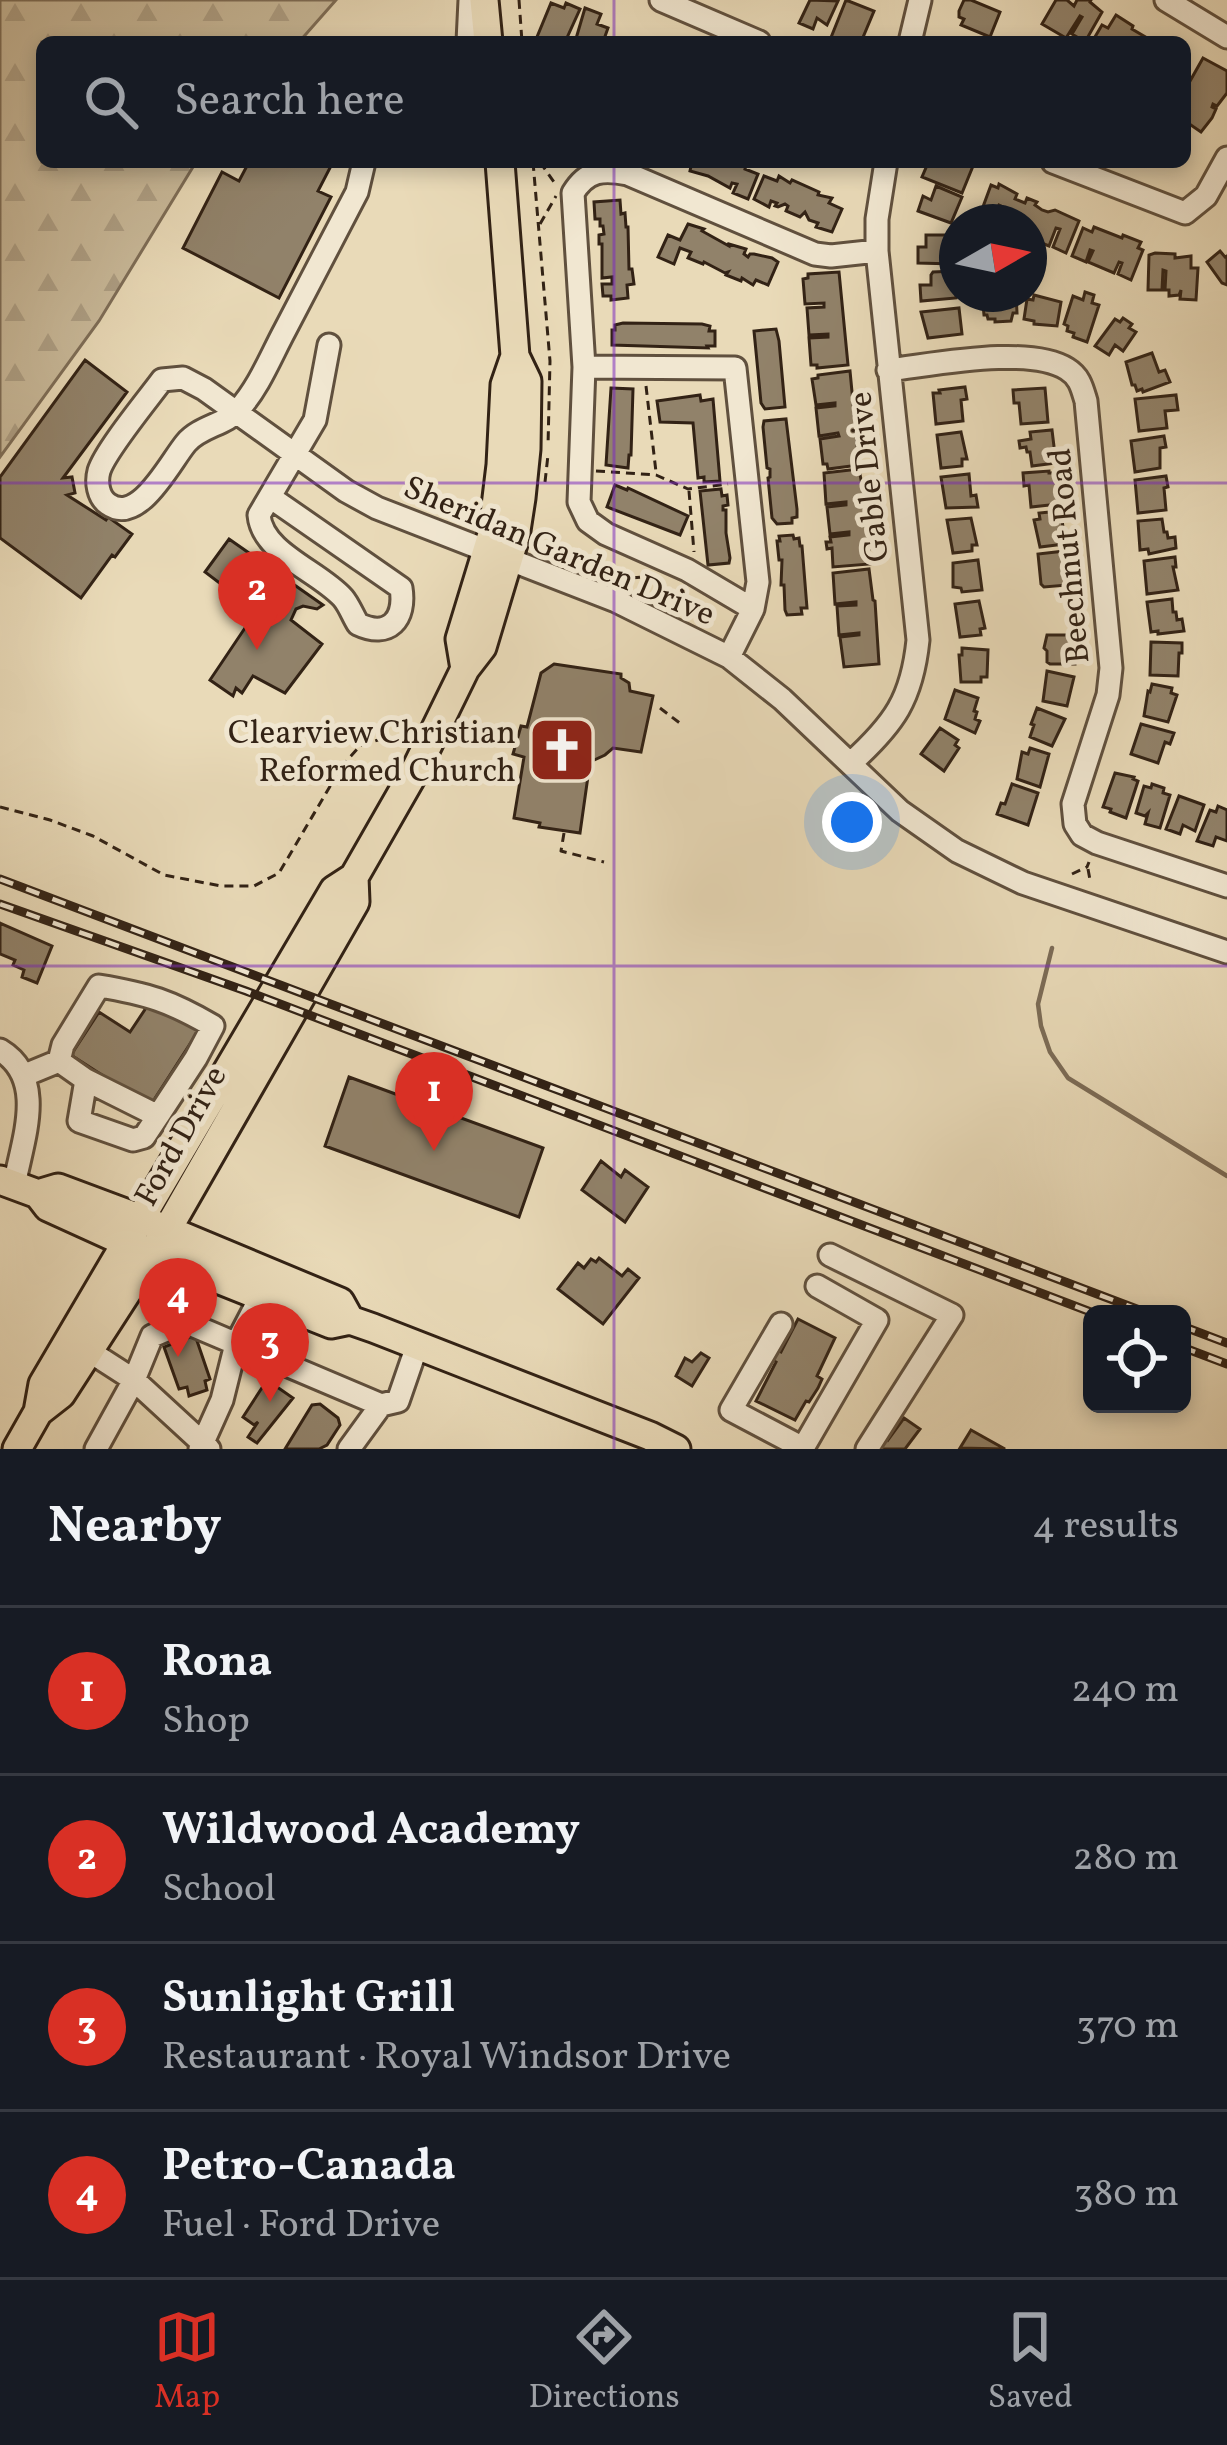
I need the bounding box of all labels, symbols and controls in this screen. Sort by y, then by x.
search box [36,36,1191,168]
icon: search [78,69,144,135]
text: Search here [174,71,405,134]
north arrow [939,204,1047,312]
street label: Gable Drive [839,389,903,564]
street label: Beechnut Road [1039,446,1103,665]
street label: Sheridan Garden Drive [396,466,721,639]
pin: 2 [218,551,296,650]
place label: Clearview Christian Reformed Church [228,712,516,796]
church icon: Clearview Christian Reformed Church [527,715,597,785]
your location [822,792,882,852]
pin: 1 [395,1052,473,1151]
street label: Ford Drive [125,1058,240,1215]
pin: 4 [139,1258,217,1357]
pin: 3 [231,1303,309,1402]
map controls [1083,1305,1191,1413]
button: locate [1083,1305,1191,1413]
text: Nearby [48,1492,222,1563]
text: 4 results [1032,1500,1179,1554]
text: Rona [162,1632,272,1695]
text: 1 [79,1664,95,1718]
text: 240 m [1071,1664,1179,1718]
text: Shop [162,1695,250,1749]
text: Wildwood Academy [162,1800,580,1863]
text: 2 [77,1832,97,1886]
text: 280 m [1072,1832,1179,1886]
text: School [162,1863,276,1917]
text: Sunlight Grill [162,1968,455,2031]
text: 3 [77,2000,97,2054]
text: 370 m [1076,2000,1179,2054]
text: Restaurant · Royal Windsor Drive [162,2031,731,2085]
text: Petro-Canada [162,2136,456,2199]
text: 4 [75,2168,99,2222]
text: 380 m [1073,2168,1179,2222]
text: Fuel · Ford Drive [162,2199,440,2253]
tab: Map [154,2304,220,2422]
tab: Directions [528,2304,680,2422]
tab: Saved [988,2304,1073,2422]

